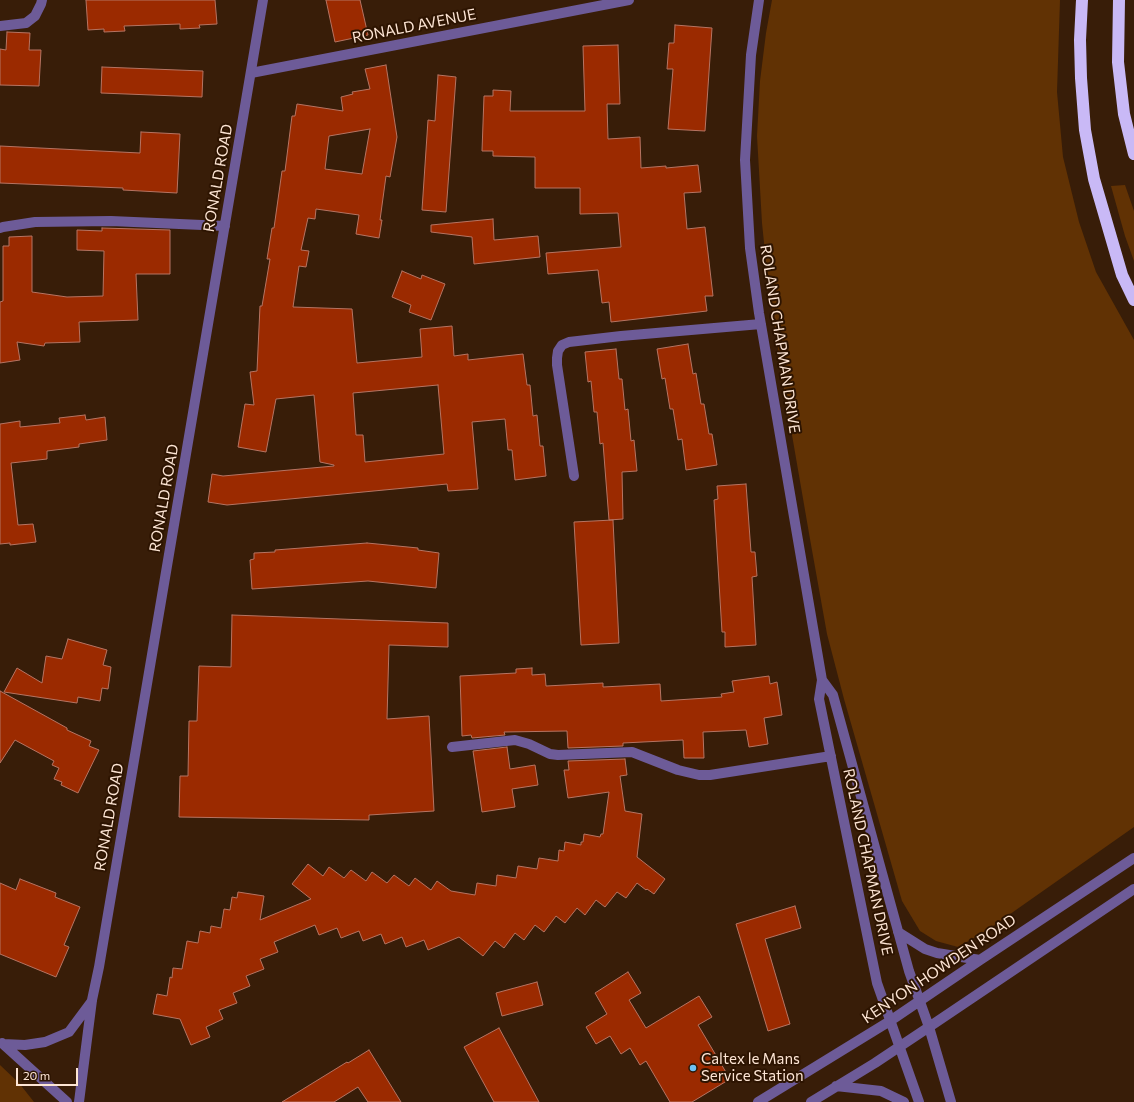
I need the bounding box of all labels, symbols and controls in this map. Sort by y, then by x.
street label: RONALD AVENUE [351,5,477,47]
street label: RONALD ROAD [200,123,236,233]
street label: ROLAND CHAPMAN DRIVE [756,243,804,435]
street label: RONALD ROAD [146,443,182,553]
street label: RONALD ROAD [91,762,127,872]
street label: ROLAND CHAPMAN DRIVE [839,767,897,957]
street label: KENYON HOWDEN ROAD [859,911,1019,1027]
place label: Caltex le Mans Service Station [701,1050,804,1085]
scale bar [18,1060,80,1086]
marker: Caltex le Mans Service Station [688,1063,698,1073]
text: 20 m [23,1068,50,1082]

